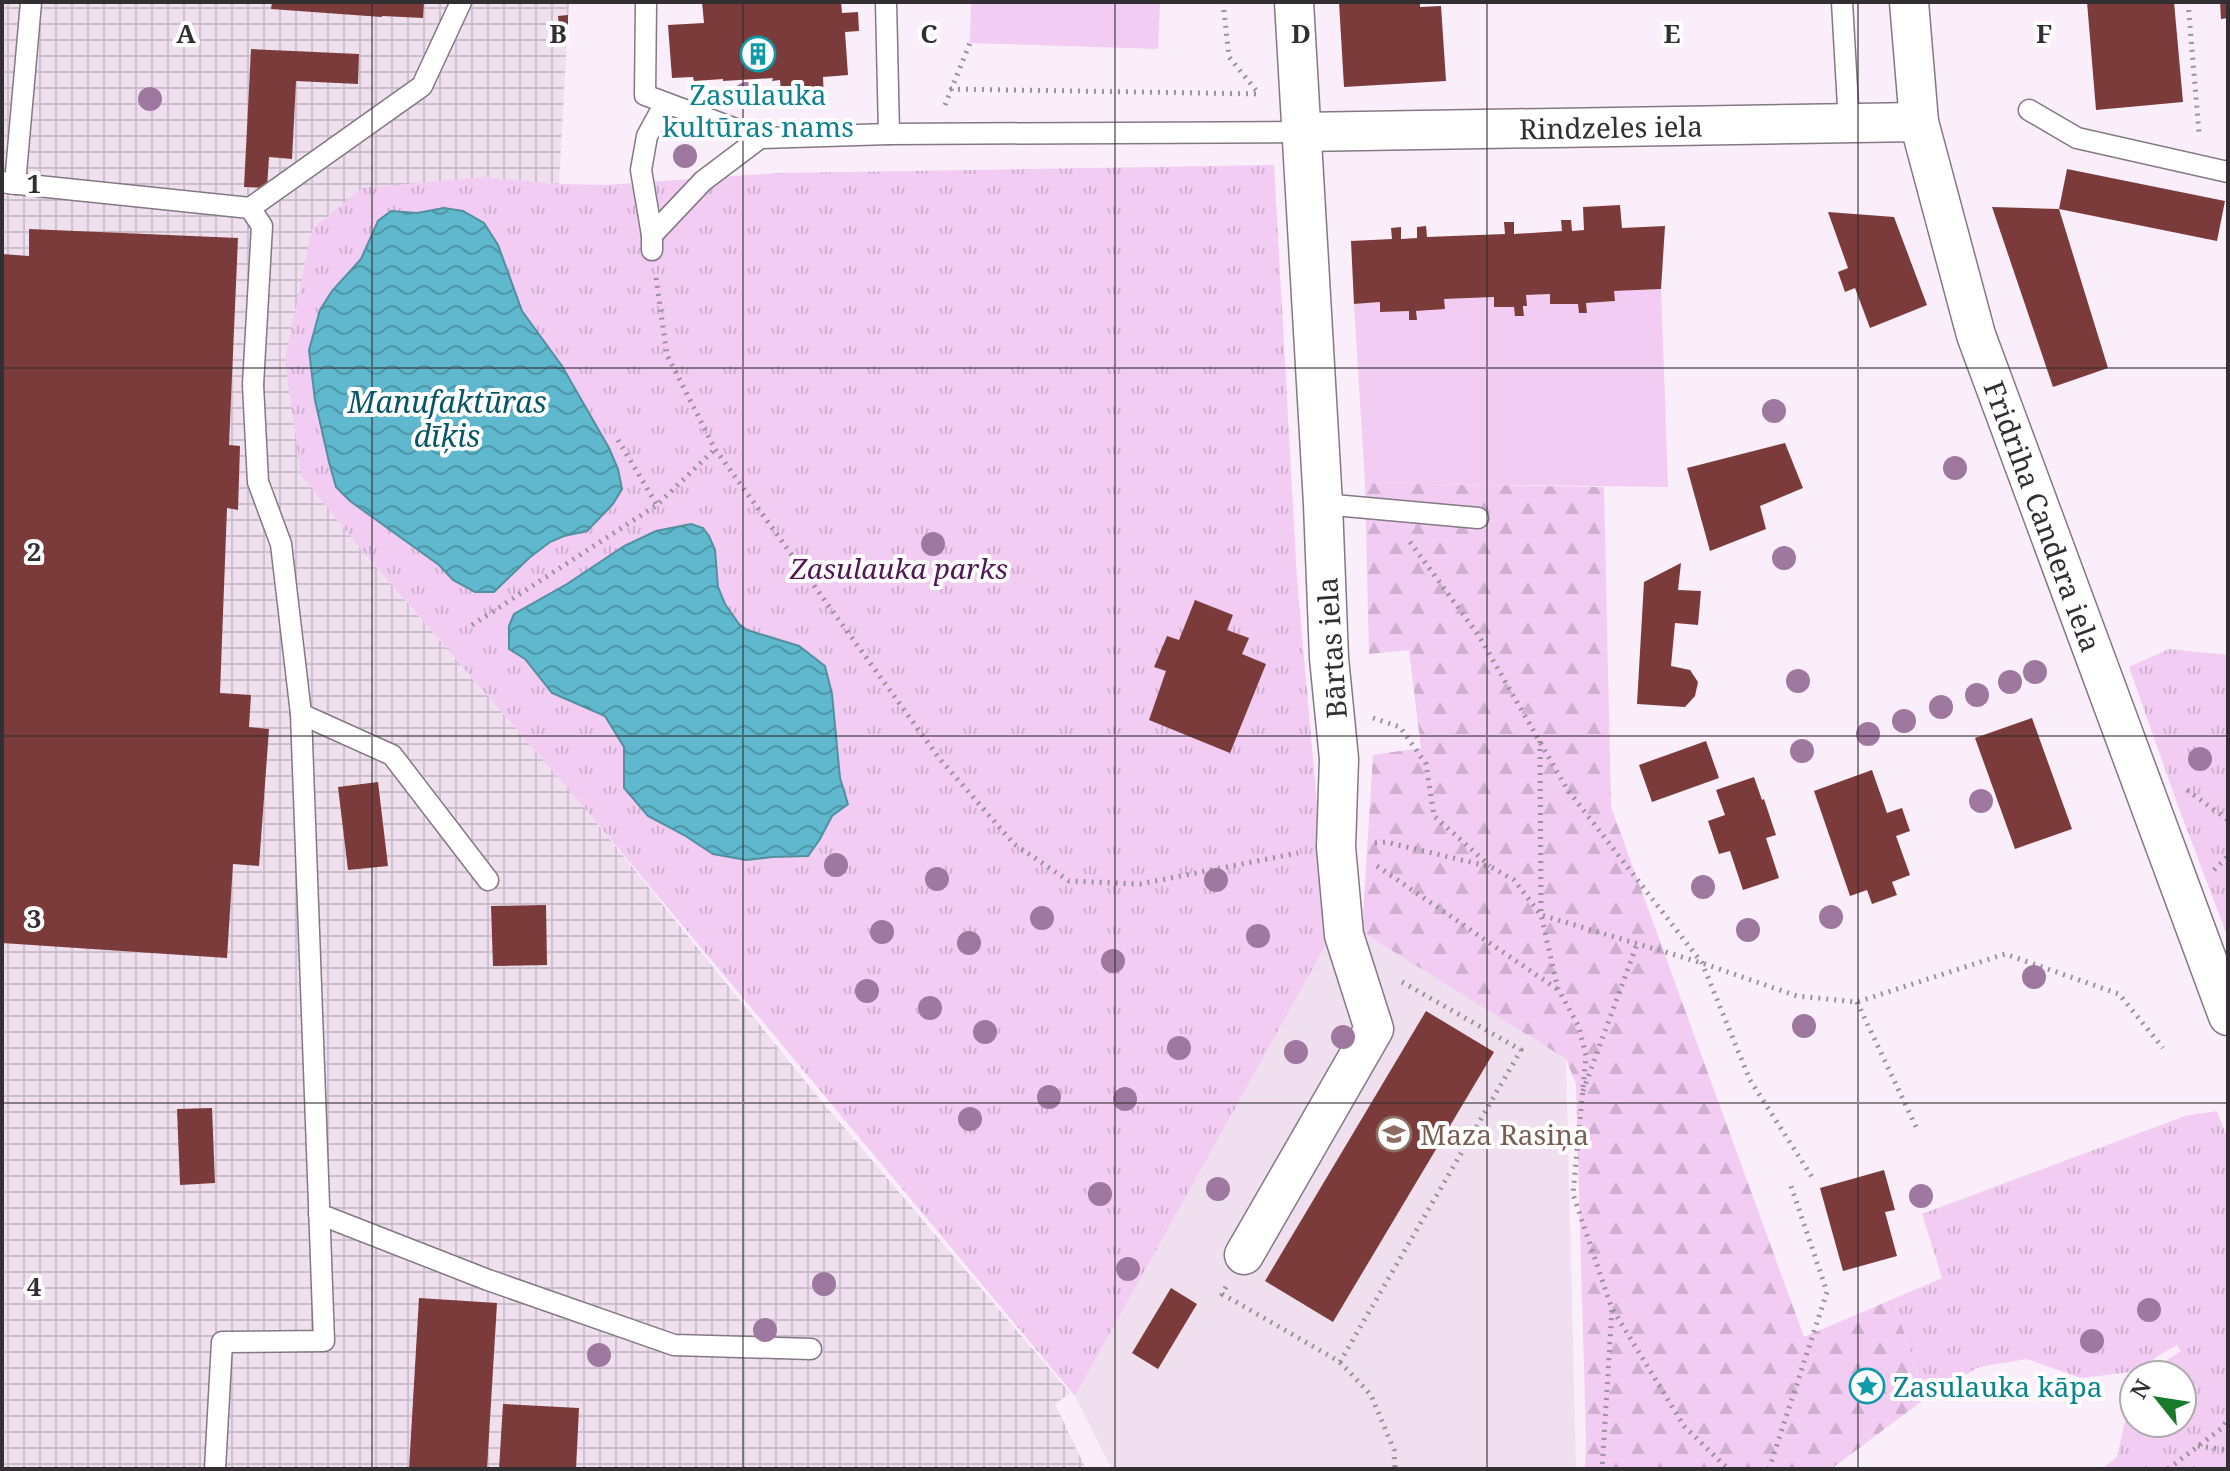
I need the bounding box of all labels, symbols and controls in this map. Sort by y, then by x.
text: A [176,15,196,51]
text: B [549,15,567,51]
text: C [920,15,938,51]
text: D [1291,15,1311,51]
text: E [1664,15,1681,51]
text: F [2036,15,2052,51]
building icon: Zasulauka kultūras nams [739,35,777,73]
place label: Zasulauka kultūras nams [662,75,854,145]
street label: Rindzeles iela [1519,106,1703,147]
text: 1 [27,165,41,201]
street label: Fridriha Candera iela [1976,375,2110,657]
water label: Manufaktūras dīķis [346,381,547,456]
text: 2 [27,533,41,569]
park label: Zasulauka parks [789,549,1008,587]
street label: Bārtas iela [1307,576,1355,720]
text: 3 [27,900,41,936]
school or university icon: Maza Rasiņa [1375,1115,1413,1153]
place label: Maza Rasiņa [1420,1115,1589,1153]
text: 4 [27,1268,42,1304]
north arrow [2118,1359,2198,1439]
place icon: Zasulauka kāpa [1848,1367,1886,1405]
place label: Zasulauka kāpa [1893,1367,2103,1405]
text: N [2122,1373,2157,1404]

